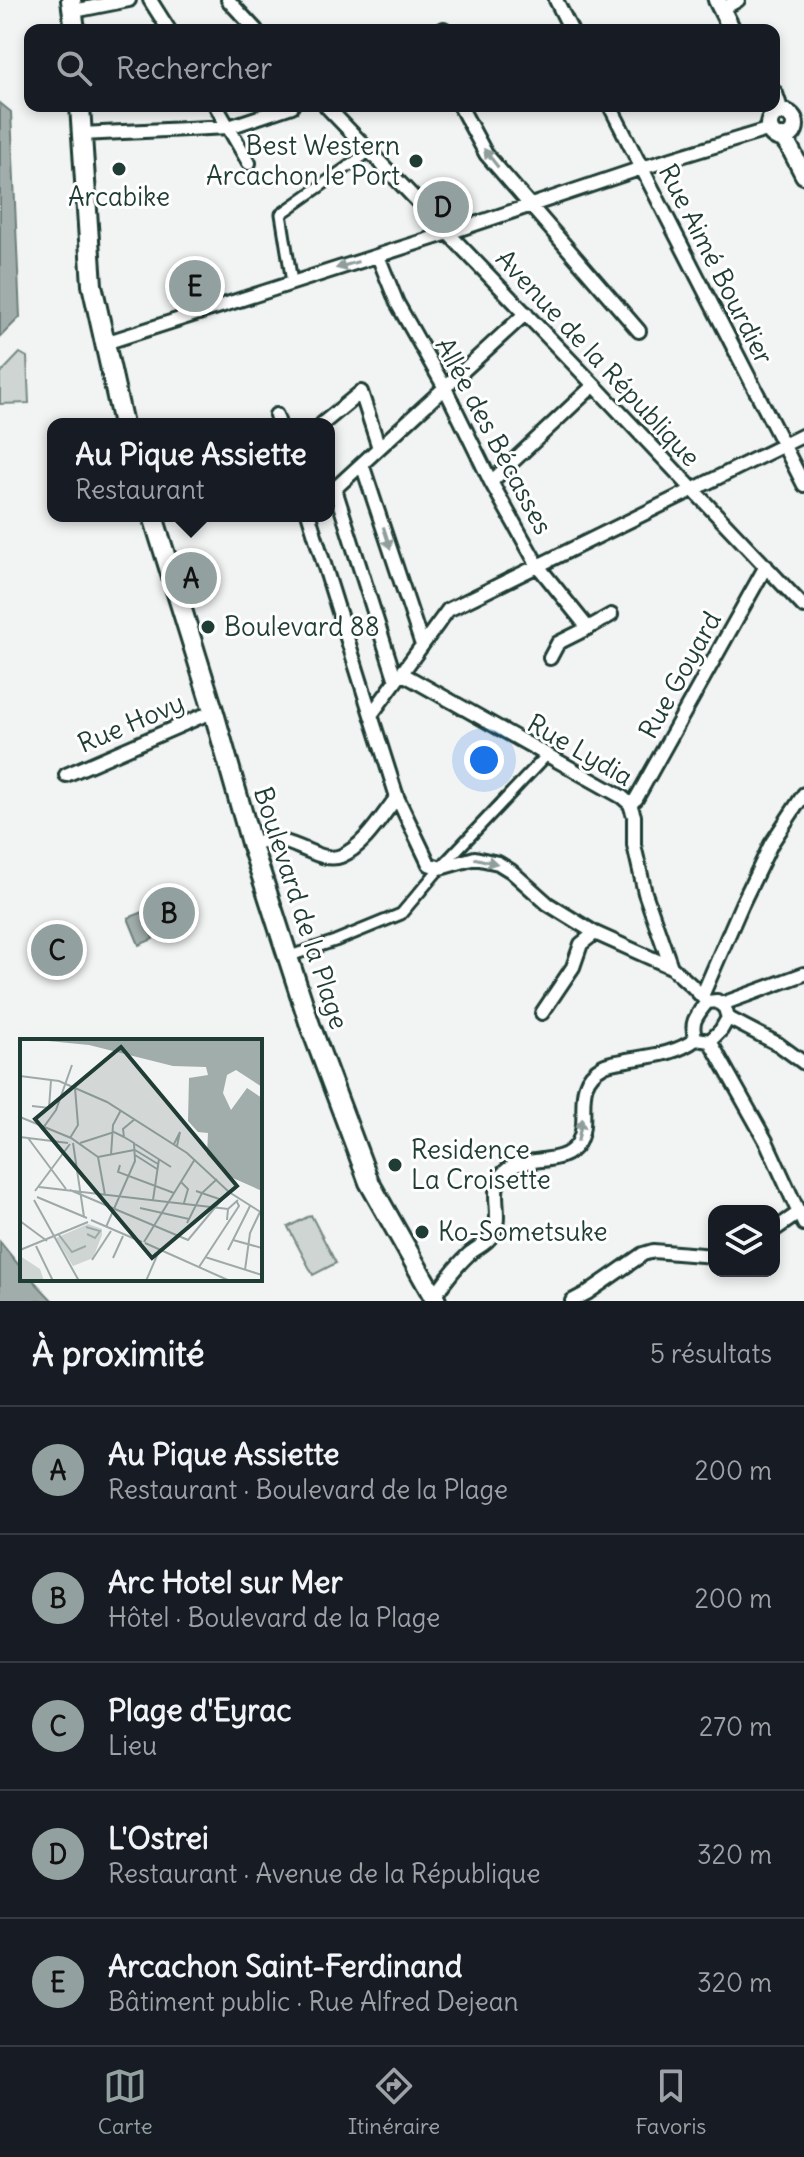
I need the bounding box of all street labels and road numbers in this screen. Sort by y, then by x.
street label: Rue Aimé Bourdier [652,158,781,370]
street label: Avenue de la République [489,242,708,473]
street label: Allée des Bécasses [429,332,560,540]
street label: Rue Goyard [631,605,728,744]
street label: Rue Hovy [73,685,189,760]
street label: Rue Lydia [522,706,639,793]
street label: Boulevard de la Plage [247,783,356,1033]

